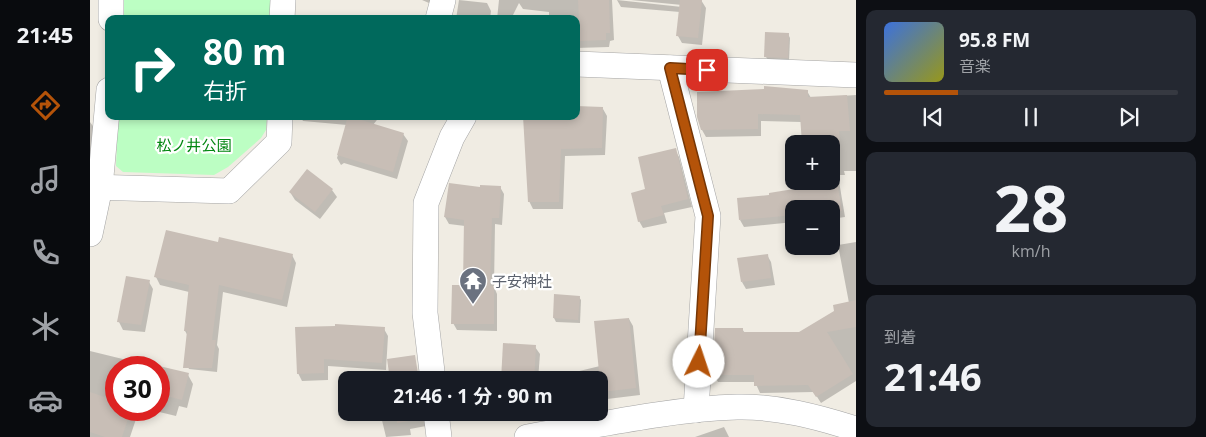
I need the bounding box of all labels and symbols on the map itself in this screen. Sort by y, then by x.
pin [686,49,728,91]
park label: 松ノ井公園 [156,135,232,155]
temple icon: 子安神社 [458,266,488,305]
place label: 子安神社 [492,271,552,291]
position arrow [672,335,724,387]
speed limit sign: 30 [105,356,170,421]

